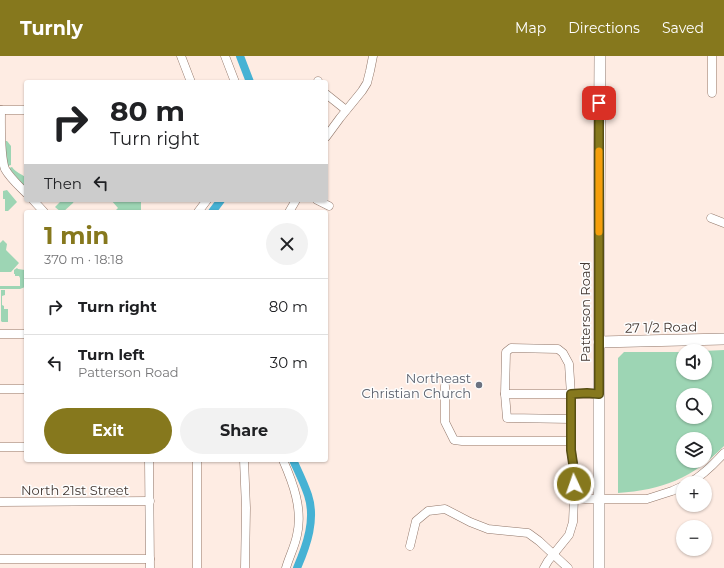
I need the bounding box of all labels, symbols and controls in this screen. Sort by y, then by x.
text: Turnly [20,17,83,40]
text: Map [515,19,546,37]
text: Directions [568,19,640,37]
text: Saved [662,19,704,37]
pin [582,86,616,120]
icon: arrive [588,92,610,114]
text: 80 m [110,94,185,128]
icon: right [44,96,96,148]
text: Turn right [110,128,200,150]
icon: left [90,172,112,194]
text: Then [44,174,82,193]
text: 1 min [44,221,109,250]
button: close [266,223,308,265]
text: 370 m · 18:18 [44,251,123,267]
street label: Patterson Road [577,262,593,362]
icon: right [44,296,66,318]
text: Turn right [78,297,157,316]
text: 80 m [269,297,308,316]
street label: 27 1/2 Road [625,318,697,336]
map controls [676,344,712,556]
button: sound [676,344,712,380]
text: Turn left [78,345,145,364]
icon: left [44,352,66,374]
text: 30 m [270,353,308,372]
text: Patterson Road [78,364,179,380]
place label: Northeast Christian Church [362,370,471,401]
marker: Northeast Christian Church [474,380,484,390]
button: search [676,388,712,424]
button: Exit [44,408,172,454]
button: Share [180,408,308,454]
button: layers [676,432,712,468]
position arrow [553,463,595,505]
button: + [676,476,712,512]
street label: North 21st Street [21,482,129,498]
button: − [676,520,712,556]

